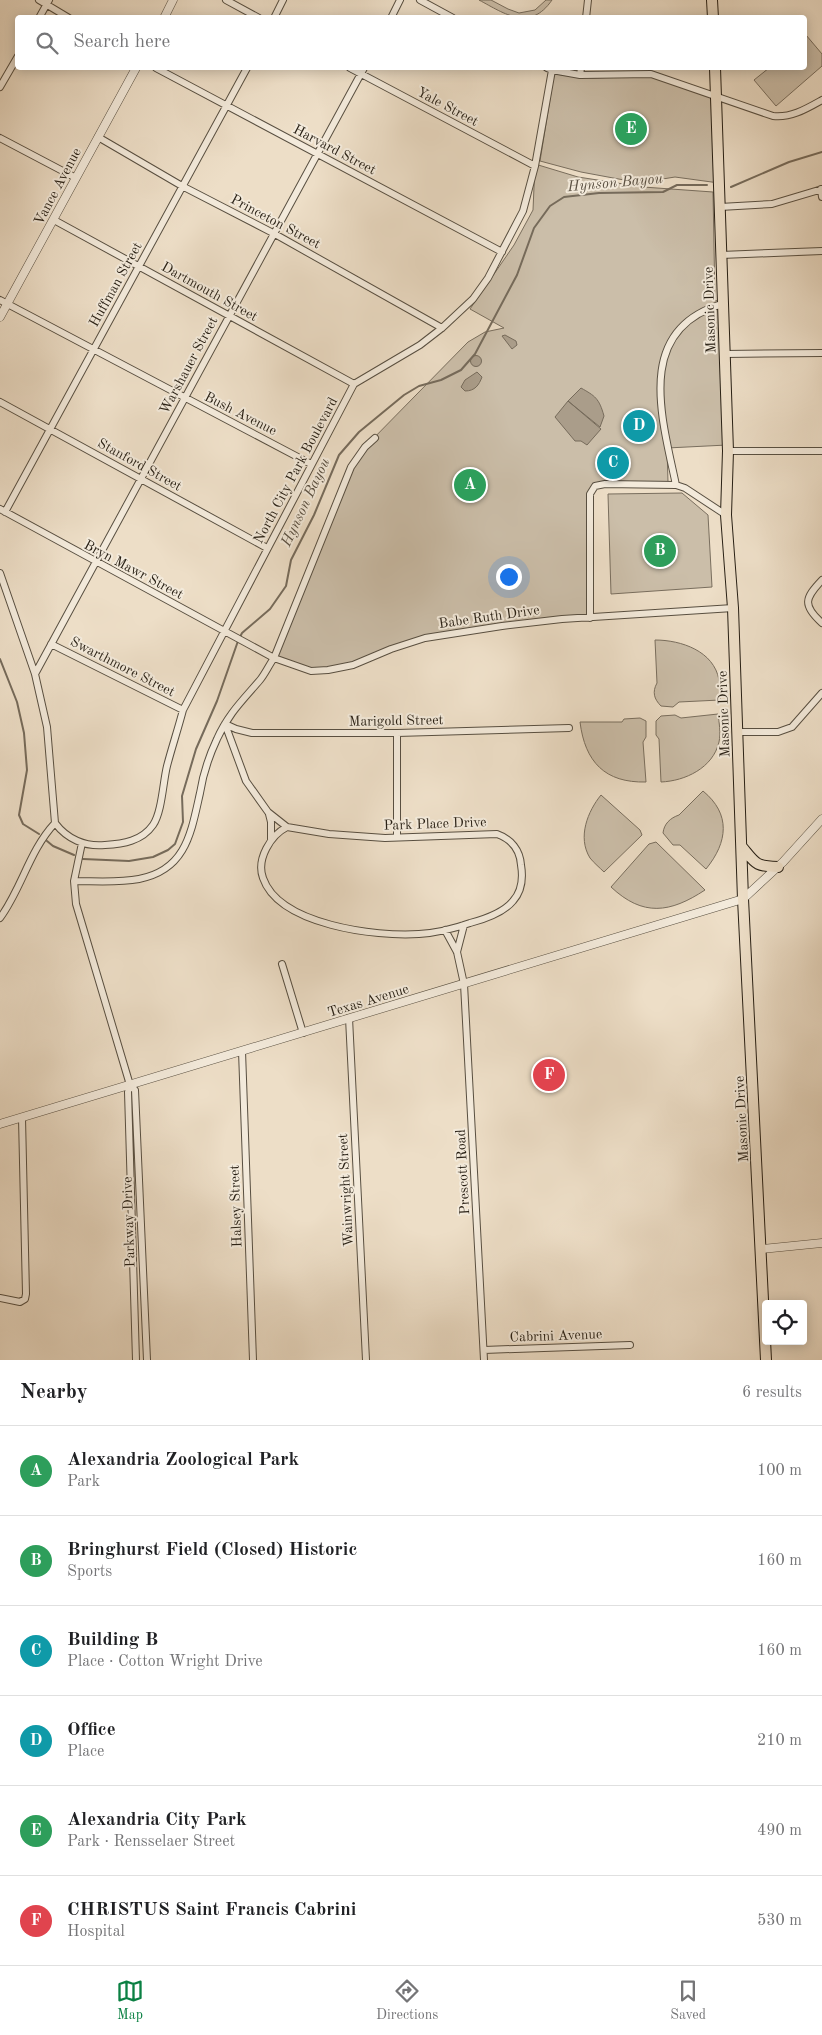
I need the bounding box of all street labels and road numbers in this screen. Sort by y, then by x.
street label: Yale Street [414,85,481,129]
street label: Harvard Street [291,122,378,178]
street label: Vance Avenue [32,146,84,227]
street label: Princeton Street [228,192,323,251]
street label: Huffman Street [87,240,145,329]
street label: Dartmouth Street [159,260,260,324]
street label: Masonic Drive [701,266,719,354]
street label: Warshauer Street [157,315,220,416]
street label: Bush Avenue [202,390,279,438]
street label: North City Park Boulevard [251,395,340,546]
street label: Stanford Street [95,436,184,494]
street label: Bryn Mawr Street [82,538,186,602]
street label: Babe Ruth Drive [438,603,540,631]
street label: Swarthmore Street [68,634,177,699]
street label: Masonic Drive [715,670,733,758]
street label: Marigold Street [349,713,444,729]
street label: Park Place Drive [383,815,487,833]
street label: Texas Avenue [326,982,411,1020]
street label: Masonic Drive [733,1075,751,1163]
street label: Prescott Road [454,1129,472,1215]
street label: Wainwright Street [336,1133,356,1247]
street label: Halsey Street [228,1164,244,1248]
street label: Parkway Drive [120,1176,138,1268]
street label: Cabrini Avenue [509,1327,603,1345]

